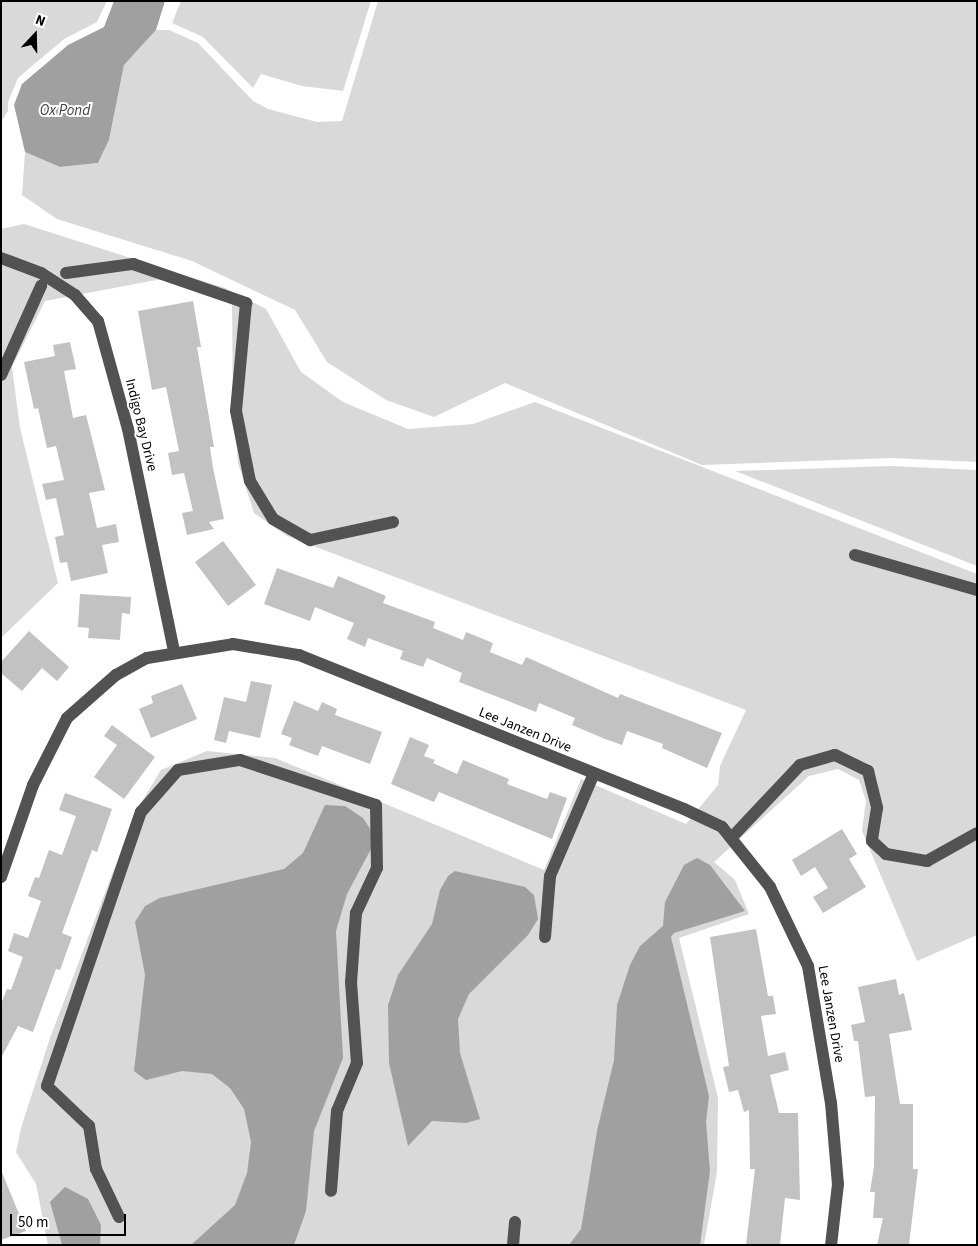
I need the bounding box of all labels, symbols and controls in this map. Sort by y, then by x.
north arrow [10,10,60,60]
text: N [32,10,48,32]
water label: Ox Pond [40,102,90,120]
street label: Indigo Bay Drive [121,377,161,473]
street label: Lee Janzen Drive [476,704,574,756]
street label: Lee Janzen Drive [814,964,848,1064]
scale bar [12,1204,129,1236]
text: 50 m [18,1212,48,1233]

